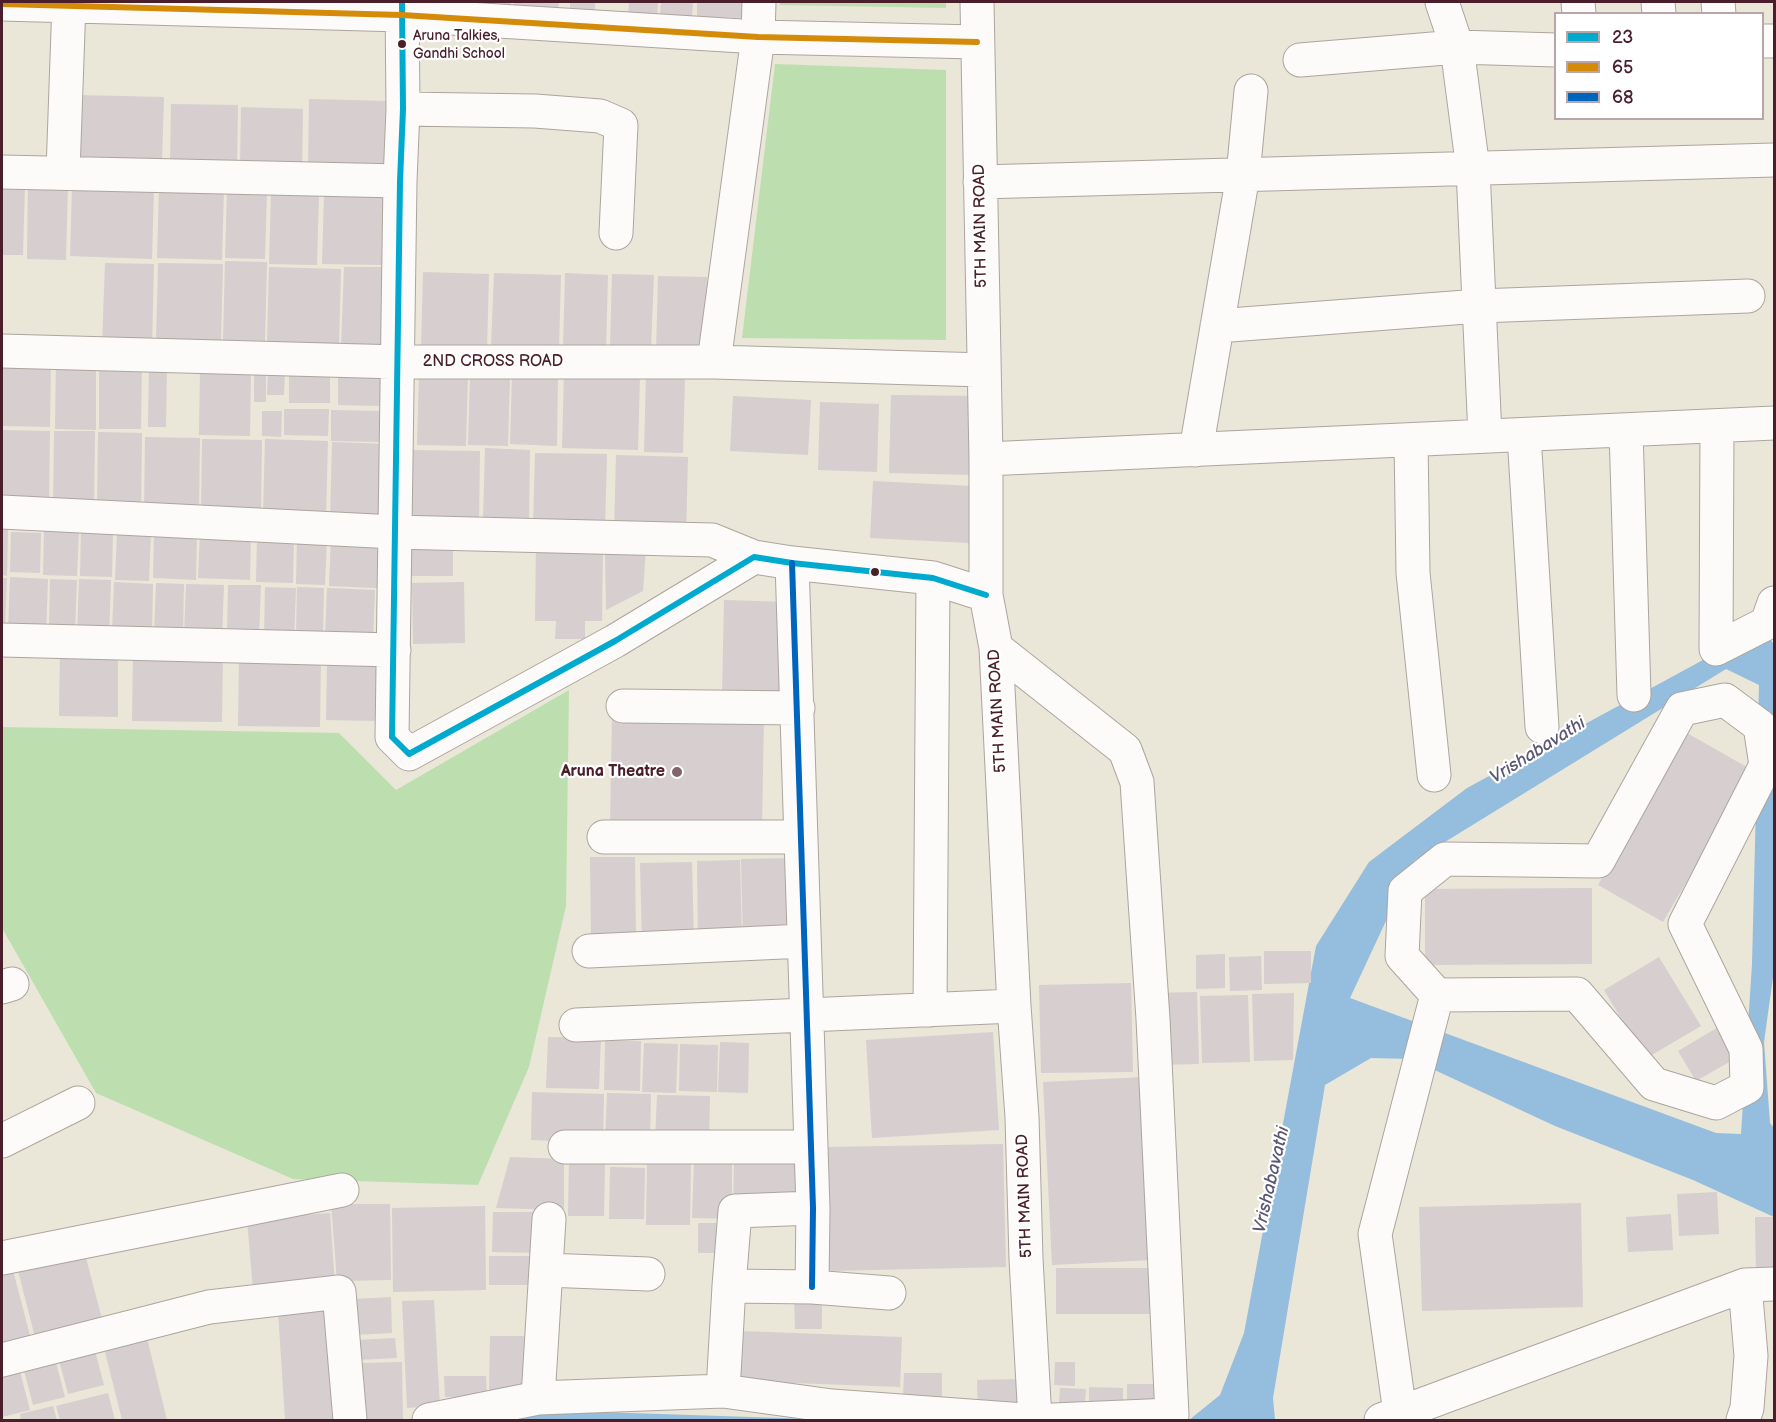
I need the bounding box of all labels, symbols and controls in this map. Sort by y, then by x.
legend [1554,12,1764,120]
text: 23 [1612,27,1633,48]
place label: Aruna Talkies, Gandhi School [413,28,505,60]
marker: Aruna Talkies, Gandhi School [396,38,408,50]
text: 65 [1612,57,1633,78]
text: 68 [1612,87,1634,108]
street label: 5TH MAIN ROAD [970,164,992,288]
street label: 2ND CROSS ROAD [423,352,563,372]
unlabelled marker [869,566,881,578]
street label: 5TH MAIN ROAD [985,648,1011,774]
water label: Vrishabavathi [1486,713,1590,789]
place label: Aruna Theatre [561,762,665,782]
marker: Aruna Theatre [670,765,684,779]
water label: Vrishabavathi [1249,1125,1295,1235]
street label: 5TH MAIN ROAD [1013,1134,1037,1258]

